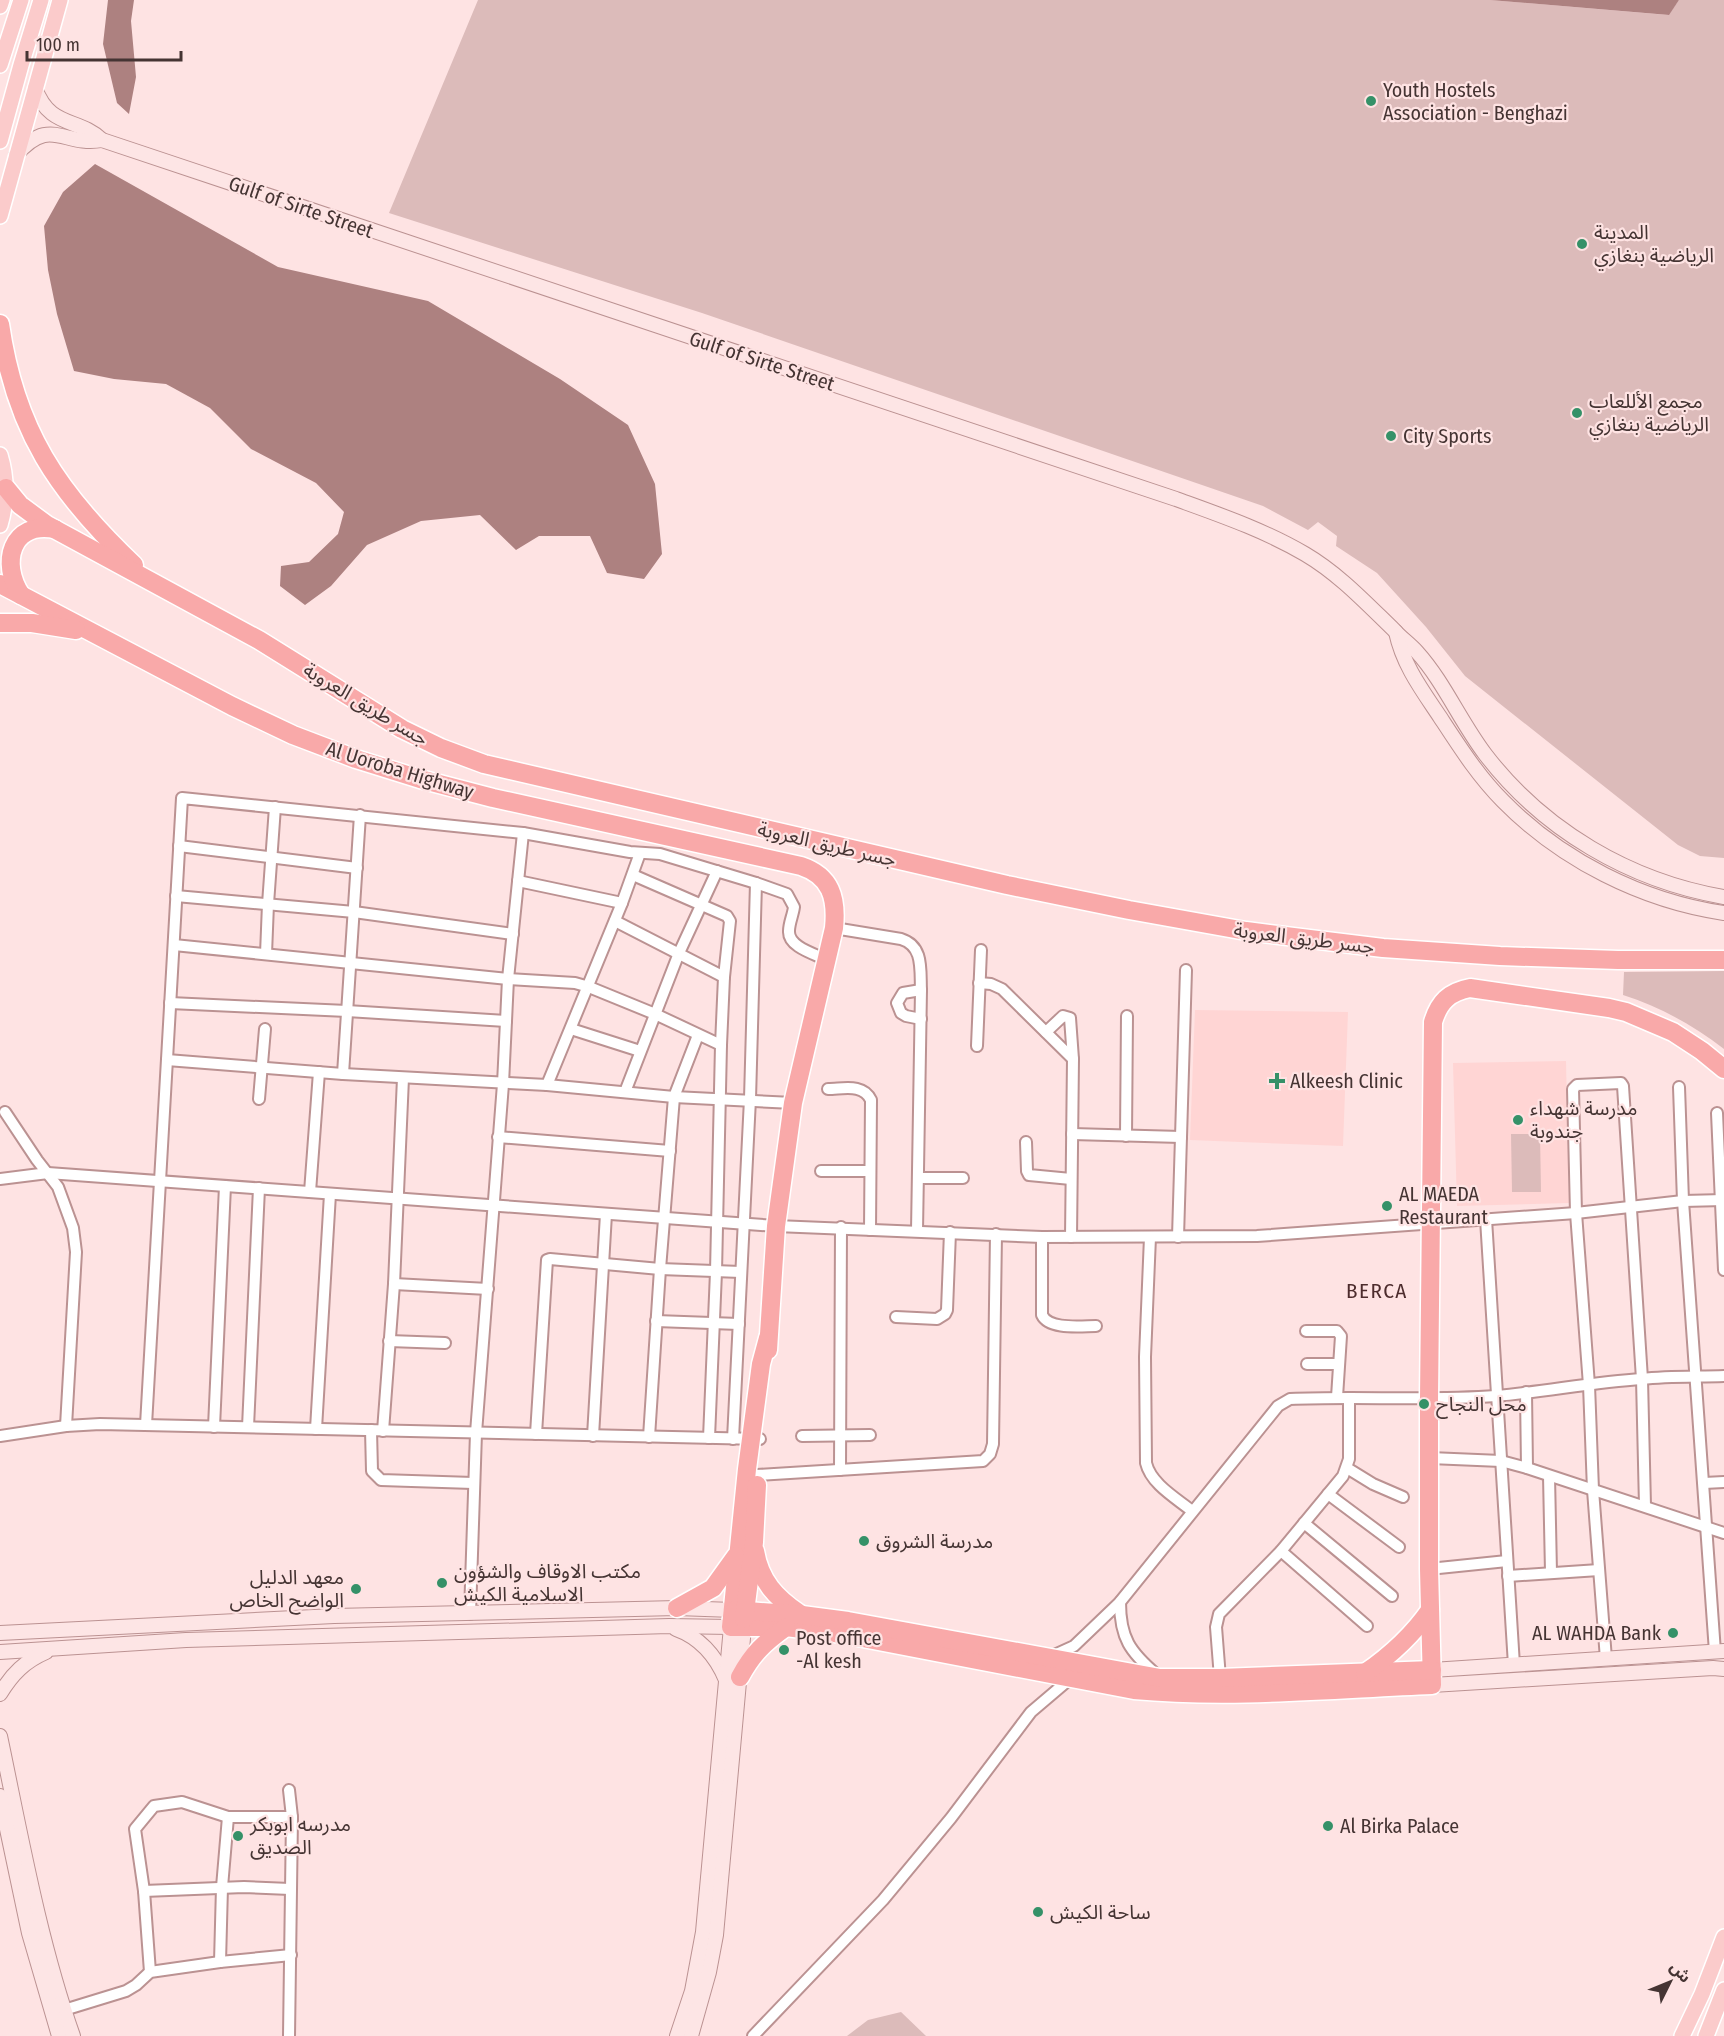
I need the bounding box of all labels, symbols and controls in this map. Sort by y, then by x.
scale bar [27,24,182,62]
text: 100 m [36,34,80,56]
place label: Youth Hostels Association - Benghazi [1383,78,1568,125]
marker: Youth Hostels Association - Benghazi [1364,94,1378,108]
street label: Gulf of Sirte Street [226,171,377,243]
place label: المدينة الرياضية بنغازي [1594,220,1714,271]
marker: المدينة الرياضية بنغازي [1575,237,1589,251]
street label: Gulf of Sirte Street [686,326,838,396]
place label: مجمع الأللعاب الرياضية بنغازي [1589,389,1709,440]
marker: مجمع الأللعاب الرياضية بنغازي [1570,406,1584,420]
place label: City Sports [1403,424,1491,448]
marker: City Sports [1384,429,1398,443]
street label: جسر طريق العروبة [299,657,433,752]
street label: Al Uoroba Highway [323,736,477,804]
street label: جسر طريق العروبة [755,816,899,873]
street label: جسر طريق العروبة [1232,917,1376,960]
place label: Alkeesh Clinic [1290,1069,1403,1093]
marker: Alkeesh Clinic [1268,1072,1286,1090]
place label: مدرسة شهداء جندوبة [1530,1096,1637,1143]
marker: مدرسة شهداء جندوبة [1511,1113,1525,1127]
place label: AL MAEDA Restaurant [1399,1182,1488,1229]
marker: AL MAEDA Restaurant [1380,1199,1394,1213]
district label: BERCA [1346,1278,1408,1304]
place label: محل النجاح [1436,1392,1527,1419]
marker: محل النجاح [1417,1397,1431,1411]
place label: مدرسة الشروق [876,1529,993,1553]
marker: مدرسة الشروق [857,1534,871,1548]
place label: مكتب الاوقاف والشؤون الاسلامية الكيش [454,1559,641,1606]
place label: معهد الدليل الواضح الخاص [229,1565,344,1615]
marker: مكتب الاوقاف والشؤون الاسلامية الكيش [435,1576,449,1590]
marker: معهد الدليل الواضح الخاص [349,1582,363,1596]
place label: AL WAHDA Bank [1532,1621,1662,1645]
place label: Post office -Al kesh [796,1626,881,1673]
marker: AL WAHDA Bank [1666,1626,1680,1640]
marker: Post office -Al kesh [777,1643,791,1657]
place label: مدرسه ابوبكر الصديق [249,1812,351,1860]
place label: Al Birka Palace [1340,1814,1459,1838]
marker: Al Birka Palace [1321,1819,1335,1833]
marker: مدرسه ابوبكر الصديق [231,1829,245,1843]
place label: ساحة الكيش [1050,1900,1151,1924]
marker: ساحة الكيش [1031,1905,1045,1919]
north arrow [1640,1952,1700,2012]
text: ش [1666,1958,1695,1987]

